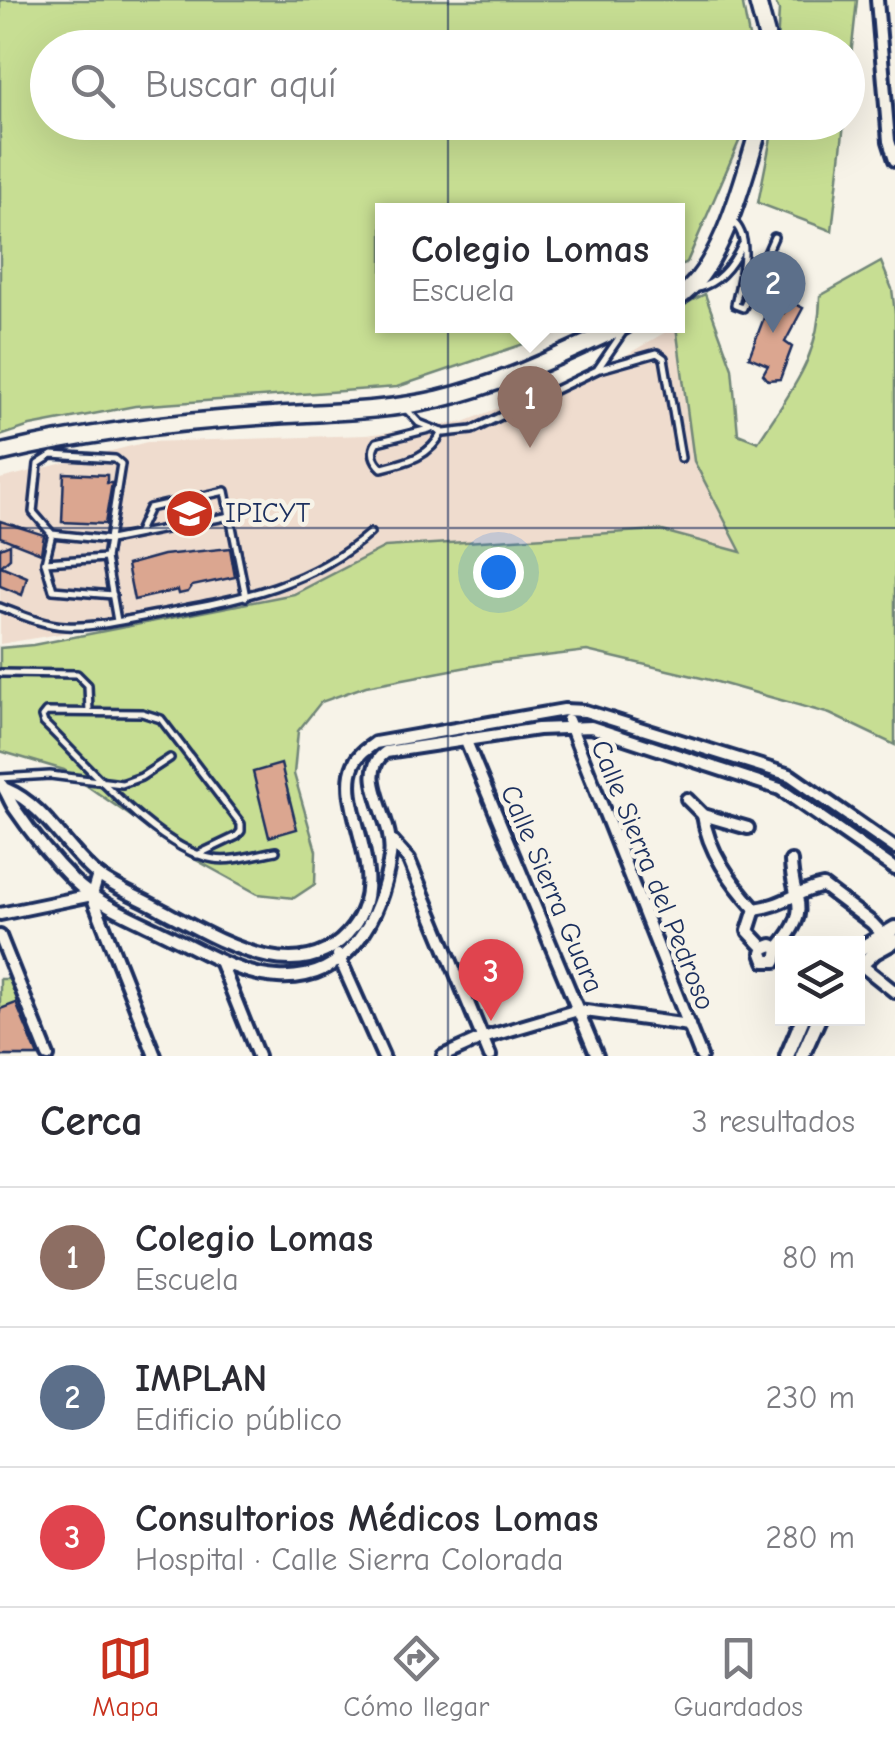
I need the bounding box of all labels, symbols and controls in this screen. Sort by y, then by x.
search box [30,30,865,140]
icon: search [65,58,120,113]
text: Buscar aquí [145,63,337,107]
popup [375,203,685,333]
text: Colegio Lomas [411,228,649,272]
pin: 2 [740,250,806,333]
text: Escuela [411,272,515,309]
pin: 1 [498,366,562,448]
school or university icon: IPICYT [164,487,216,539]
place label: IPICYT [225,497,311,529]
your location [473,547,524,598]
street label: Calle Sierra del Pedroso [584,735,722,1015]
street label: Calle Sierra Guara [494,780,610,998]
map controls [775,936,865,1026]
button: layers [775,936,865,1026]
pin: 3 [458,938,524,1021]
text: Cerca [40,1097,143,1146]
text: 3 resultados [692,1103,855,1140]
text: Colegio Lomas [135,1217,373,1261]
text: 1 [66,1239,79,1276]
text: 80 m [782,1239,855,1276]
text: Escuela [135,1261,239,1298]
text: IMPLAN [135,1357,267,1401]
text: 2 [65,1379,80,1416]
text: 230 m [765,1379,855,1416]
text: Edificio público [135,1401,342,1438]
text: Consultorios Médicos Lomas [135,1497,598,1541]
text: 3 [65,1519,80,1556]
text: 280 m [765,1519,855,1556]
text: Hospital · Calle Sierra Colorada [135,1541,564,1578]
tab: Mapa [92,1631,159,1723]
tab: Cómo llegar [343,1631,489,1723]
tab: Guardados [673,1631,803,1723]

